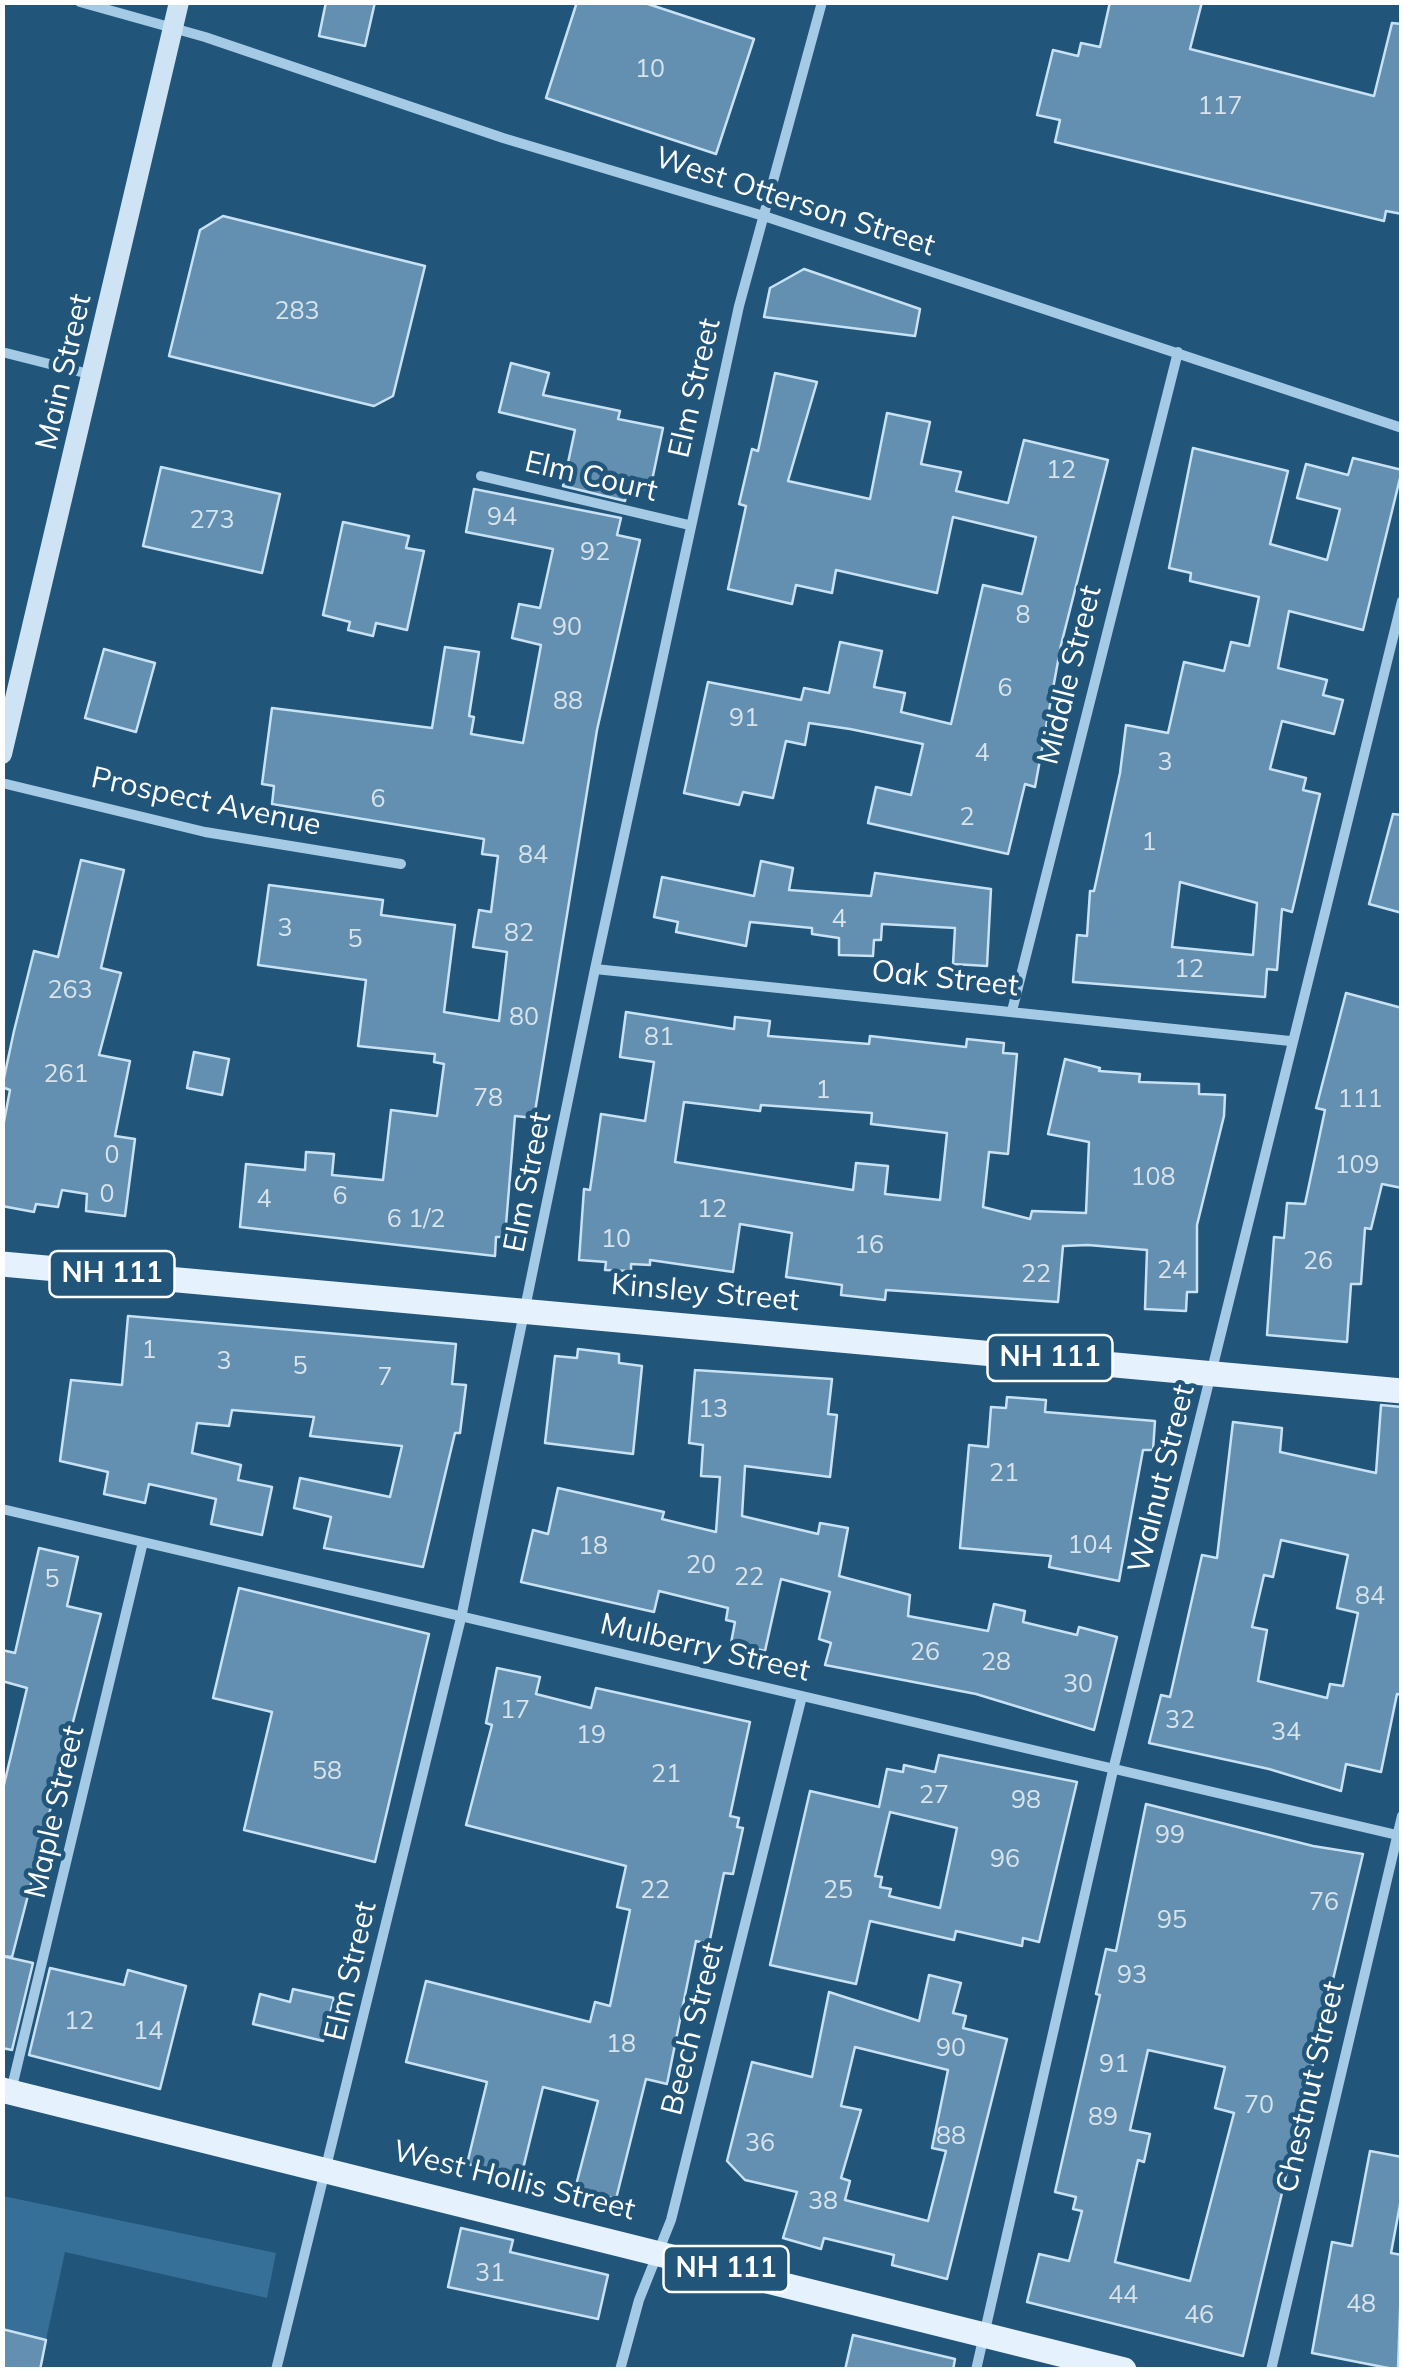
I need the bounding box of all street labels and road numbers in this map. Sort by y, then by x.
street label: West Otterson Street [651,140,939,264]
street label: Main Street [29,290,99,454]
street label: Elm Street [661,315,729,461]
street label: Elm Court [521,444,661,510]
street label: Middle Street [1030,582,1110,768]
street label: Prospect Avenue [88,760,324,844]
street label: Oak Street [870,953,1020,1005]
street label: Elm Street [497,1109,559,1255]
road number: NH 111 [49,1251,174,1297]
street label: Kinsley Street [609,1267,801,1319]
road number: NH 111 [988,1335,1112,1381]
street label: Walnut Street [1121,1381,1203,1577]
street label: Mulberry Street [597,1606,813,1690]
street label: Maple Street [18,1722,92,1902]
street label: Elm Street [317,1898,385,2044]
street label: Beech Street [654,1939,732,2119]
street label: Chestnut Street [1269,1978,1353,2196]
street label: West Hollis Street [389,2134,639,2228]
road number: NH 111 [664,2246,788,2292]

